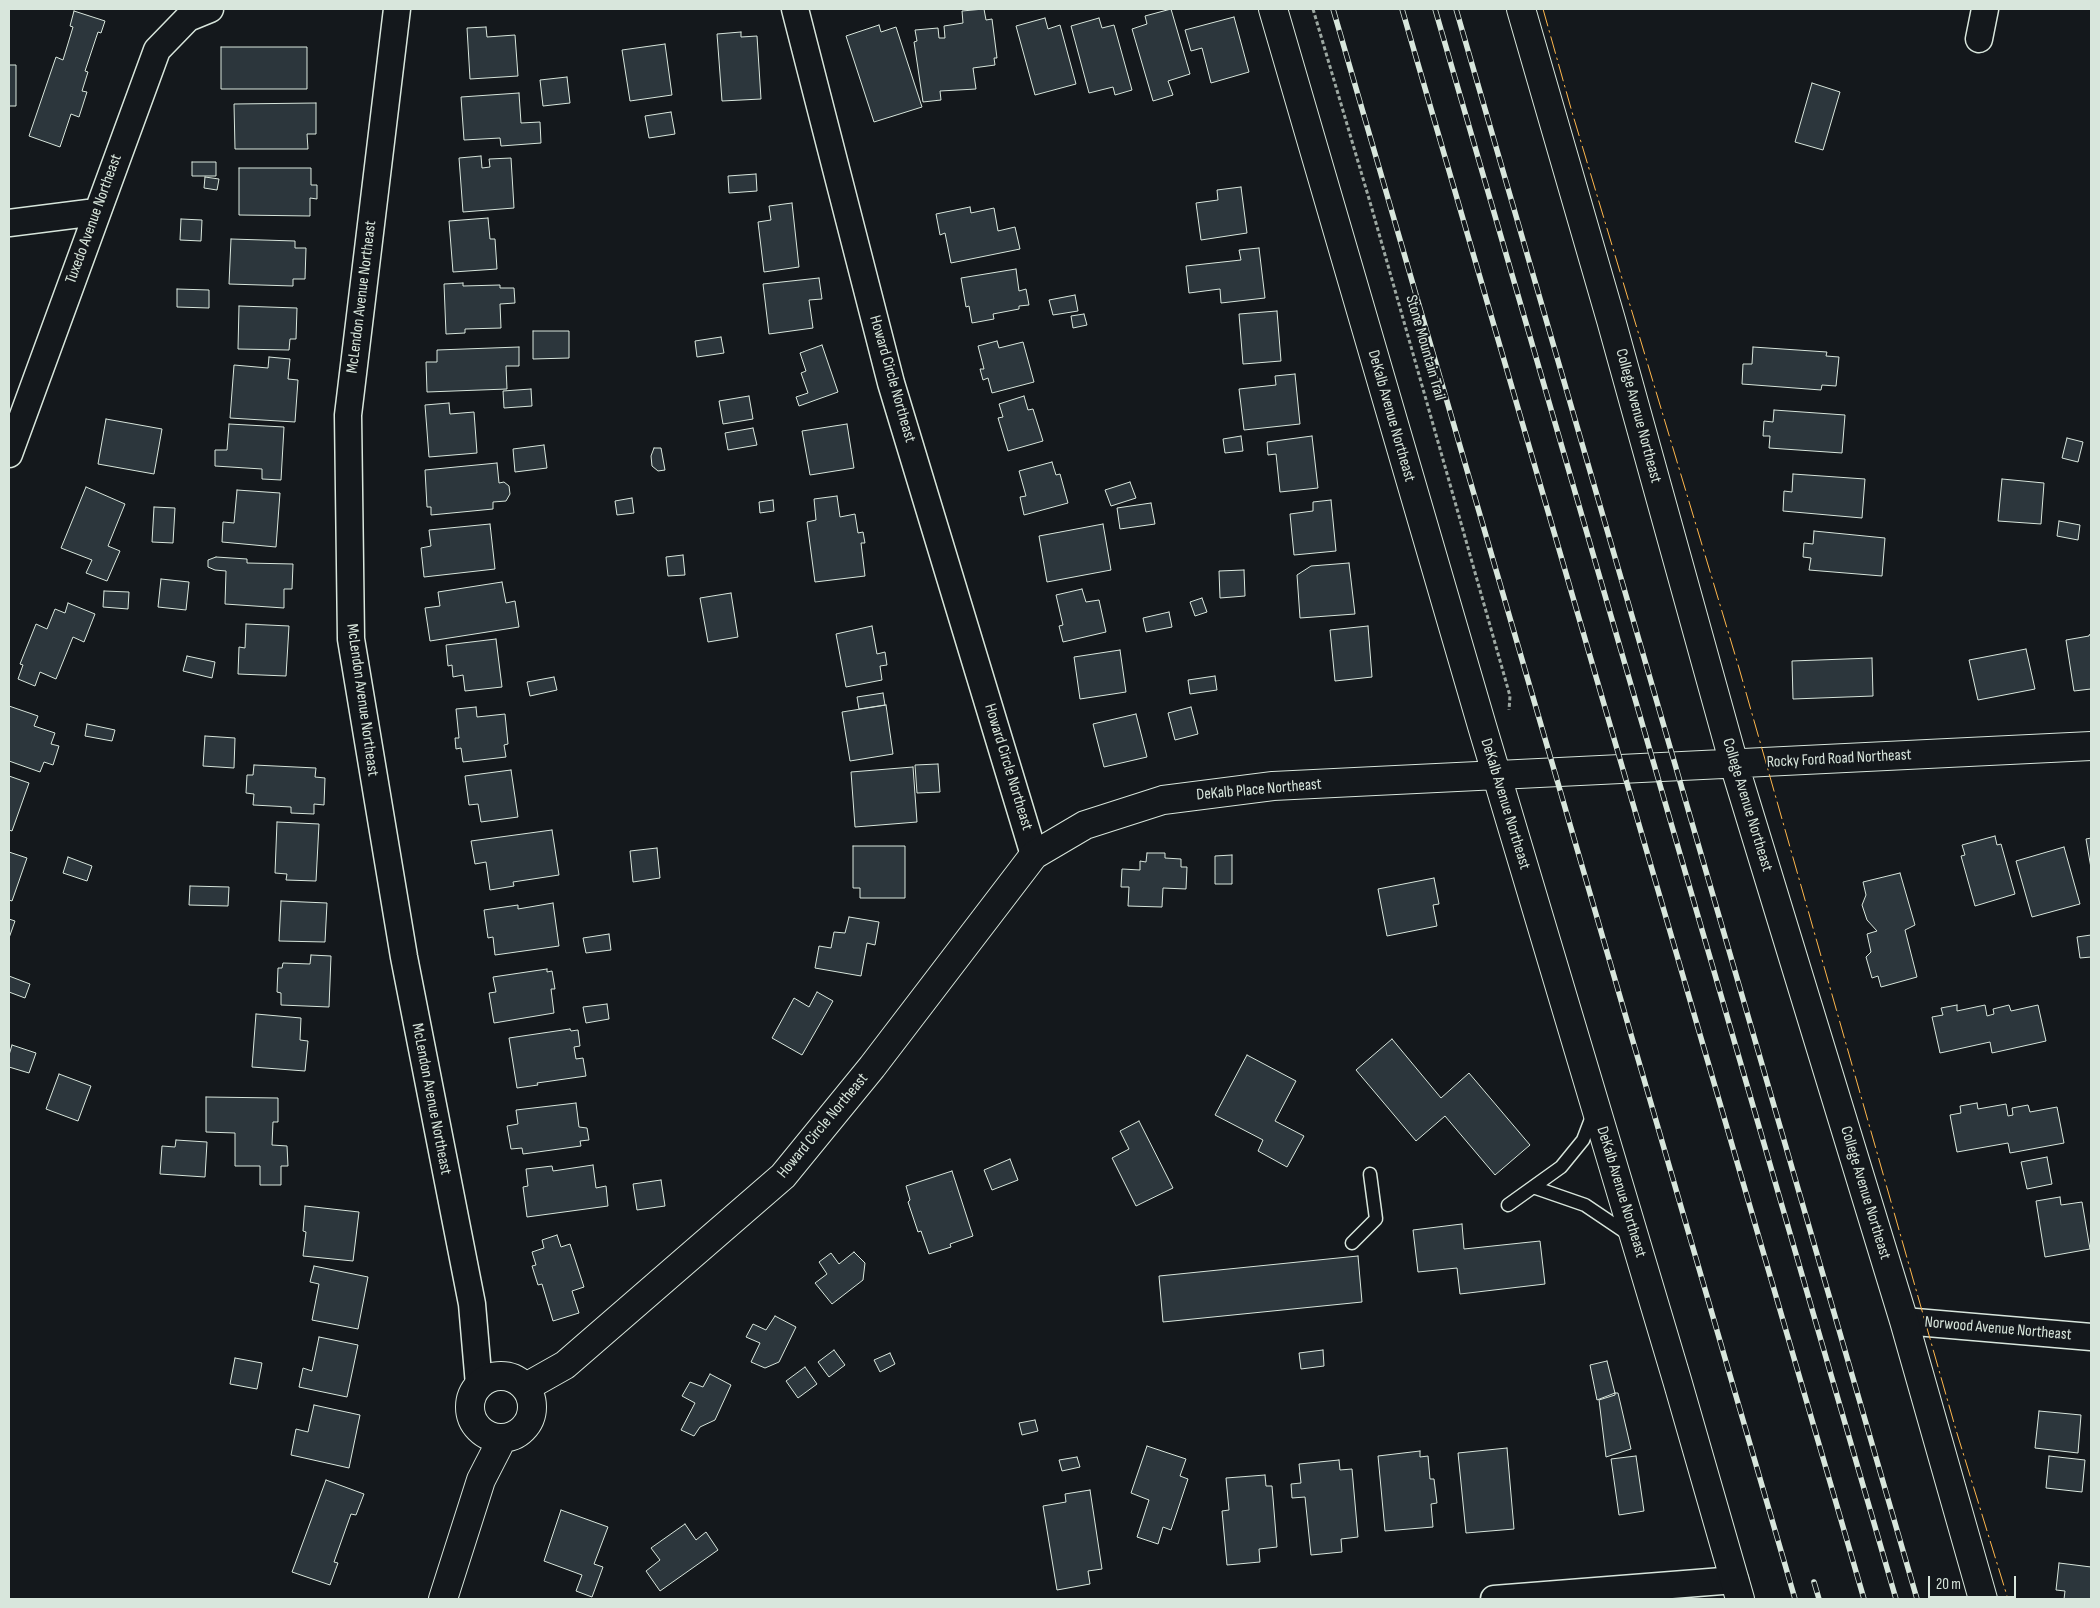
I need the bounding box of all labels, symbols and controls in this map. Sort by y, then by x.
street label: Tuxedo Avenue Northeast [62,152,126,286]
street label: McLendon Avenue Northeast [343,219,381,375]
street label: Stone Mountain Trail [1401,293,1449,403]
street label: Howard Circle Northeast [865,313,919,445]
street label: College Avenue Northeast [1611,347,1665,485]
street label: DeKalb Avenue Northeast [1363,348,1419,484]
street label: McLendon Avenue Northeast [342,623,382,777]
street label: Howard Circle Northeast [980,701,1036,833]
street label: DeKalb Avenue Northeast [1476,736,1534,872]
street label: College Avenue Northeast [1718,736,1776,874]
street label: Rocky Ford Road Northeast [1766,746,1912,772]
street label: DeKalb Place Northeast [1196,775,1322,805]
street label: McLendon Avenue Northeast [407,1022,455,1176]
street label: Howard Circle Northeast [773,1070,873,1182]
street label: DeKalb Avenue Northeast [1592,1124,1650,1260]
street label: College Avenue Northeast [1836,1124,1894,1262]
street label: Norwood Avenue Northeast [1924,1313,2072,1345]
scale bar [1930,1566,2018,1598]
text: 20 m [1936,1575,1961,1594]

